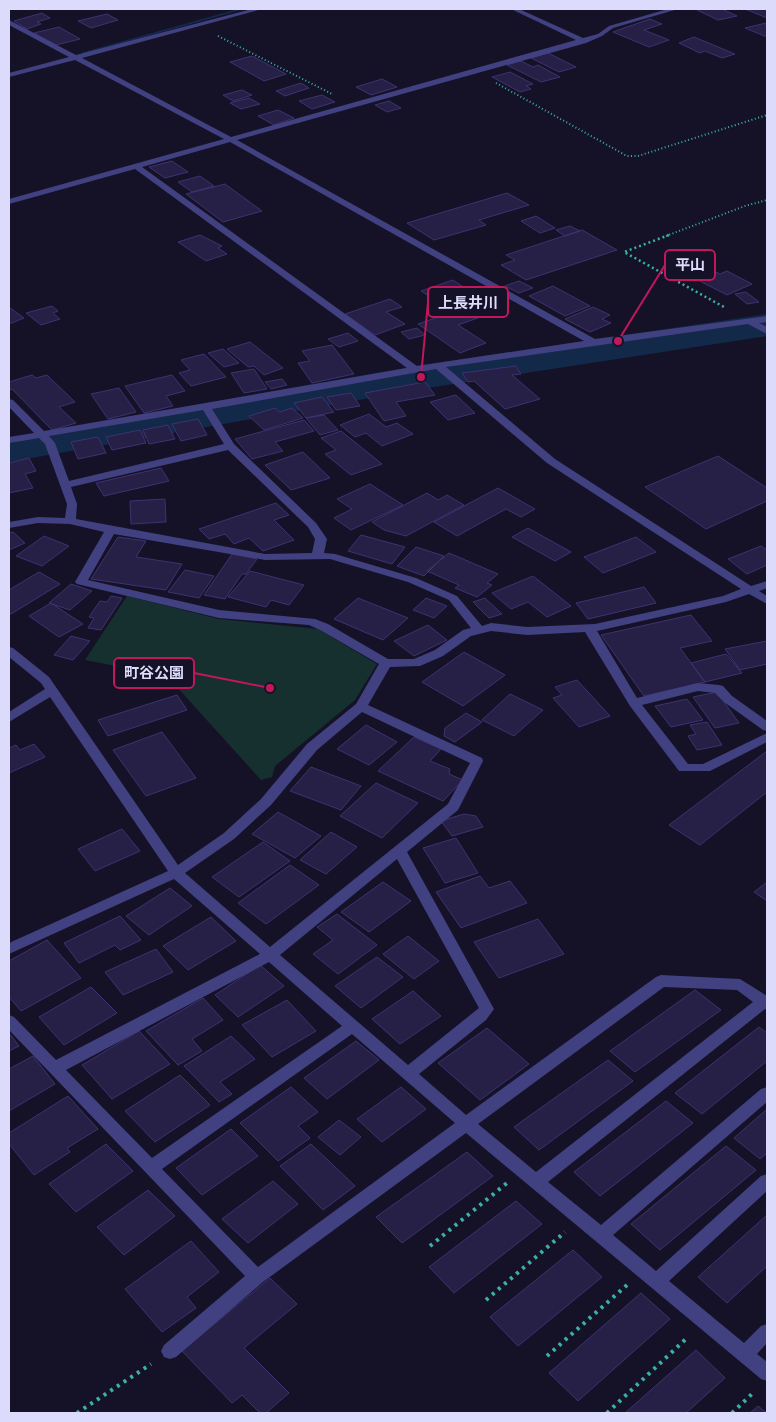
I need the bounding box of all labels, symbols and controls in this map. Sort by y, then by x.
callout: 平山 [665,250,715,280]
text: 平山 [675,255,705,274]
callout: 上長井川 [428,287,508,317]
text: 上長井川 [438,293,498,312]
callout: 町谷公園 [114,658,194,688]
text: 町谷公園 [124,663,184,682]

